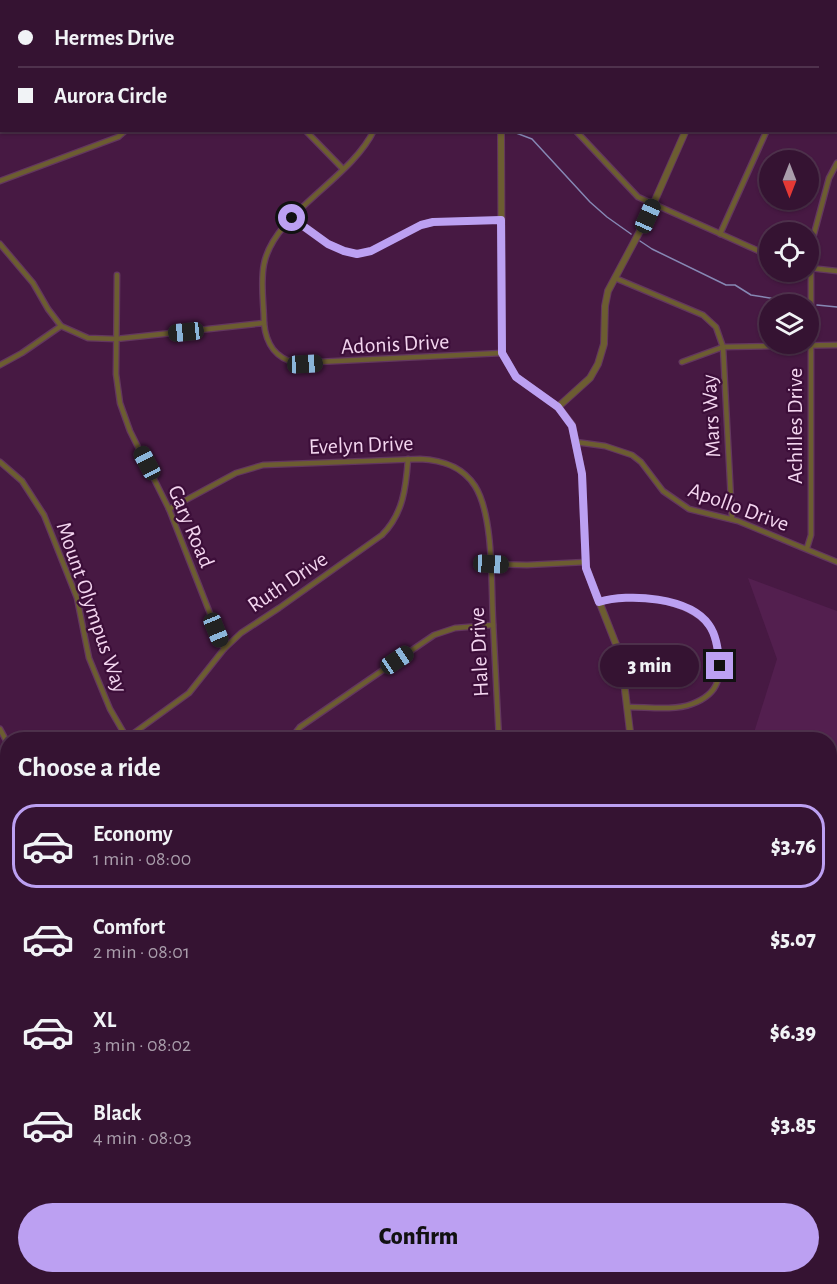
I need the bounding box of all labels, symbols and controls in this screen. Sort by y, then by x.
text: Hermes Drive [54,27,174,49]
text: Aurora Circle [54,85,167,107]
north arrow [759,150,819,210]
map controls [759,150,819,354]
car [632,196,664,236]
route start [278,204,305,231]
button: locate [759,222,819,282]
button: layers [759,294,819,354]
car [167,321,205,343]
street label: Adonis Drive [340,330,450,358]
car [287,354,323,374]
street label: Achilles Drive [784,368,806,484]
street label: Mars Way [698,373,724,458]
street label: Evelyn Drive [308,432,414,458]
car [131,443,163,483]
street label: Apollo Drive [685,479,792,535]
street label: Gary Road [164,482,218,571]
street label: Mount Olympus Way [53,519,132,696]
street label: Ruth Drive [244,547,331,616]
car [473,554,509,574]
street label: Hale Drive [466,607,492,697]
car [201,610,231,650]
car [377,642,417,678]
callout: 3 min [600,645,699,687]
route end [706,652,733,679]
text: 3 min [627,656,672,676]
text: Choose a ride [18,754,161,781]
icon: car [21,819,75,873]
text: Economy [93,823,173,845]
text: $3.76 [771,835,816,857]
text: 1 min · 08:00 [93,849,191,869]
icon: car [21,912,75,966]
text: Comfort [93,916,165,938]
text: $5.07 [770,928,816,950]
text: 2 min · 08:01 [93,942,190,962]
icon: car [21,1005,75,1059]
text: XL [93,1009,116,1031]
text: $6.39 [770,1021,816,1043]
text: 3 min · 08:02 [93,1035,191,1055]
icon: car [21,1098,75,1152]
text: Black [93,1102,141,1124]
text: $3.85 [771,1114,816,1136]
text: 4 min · 08:03 [93,1128,192,1148]
button: Confirm [18,1203,819,1272]

